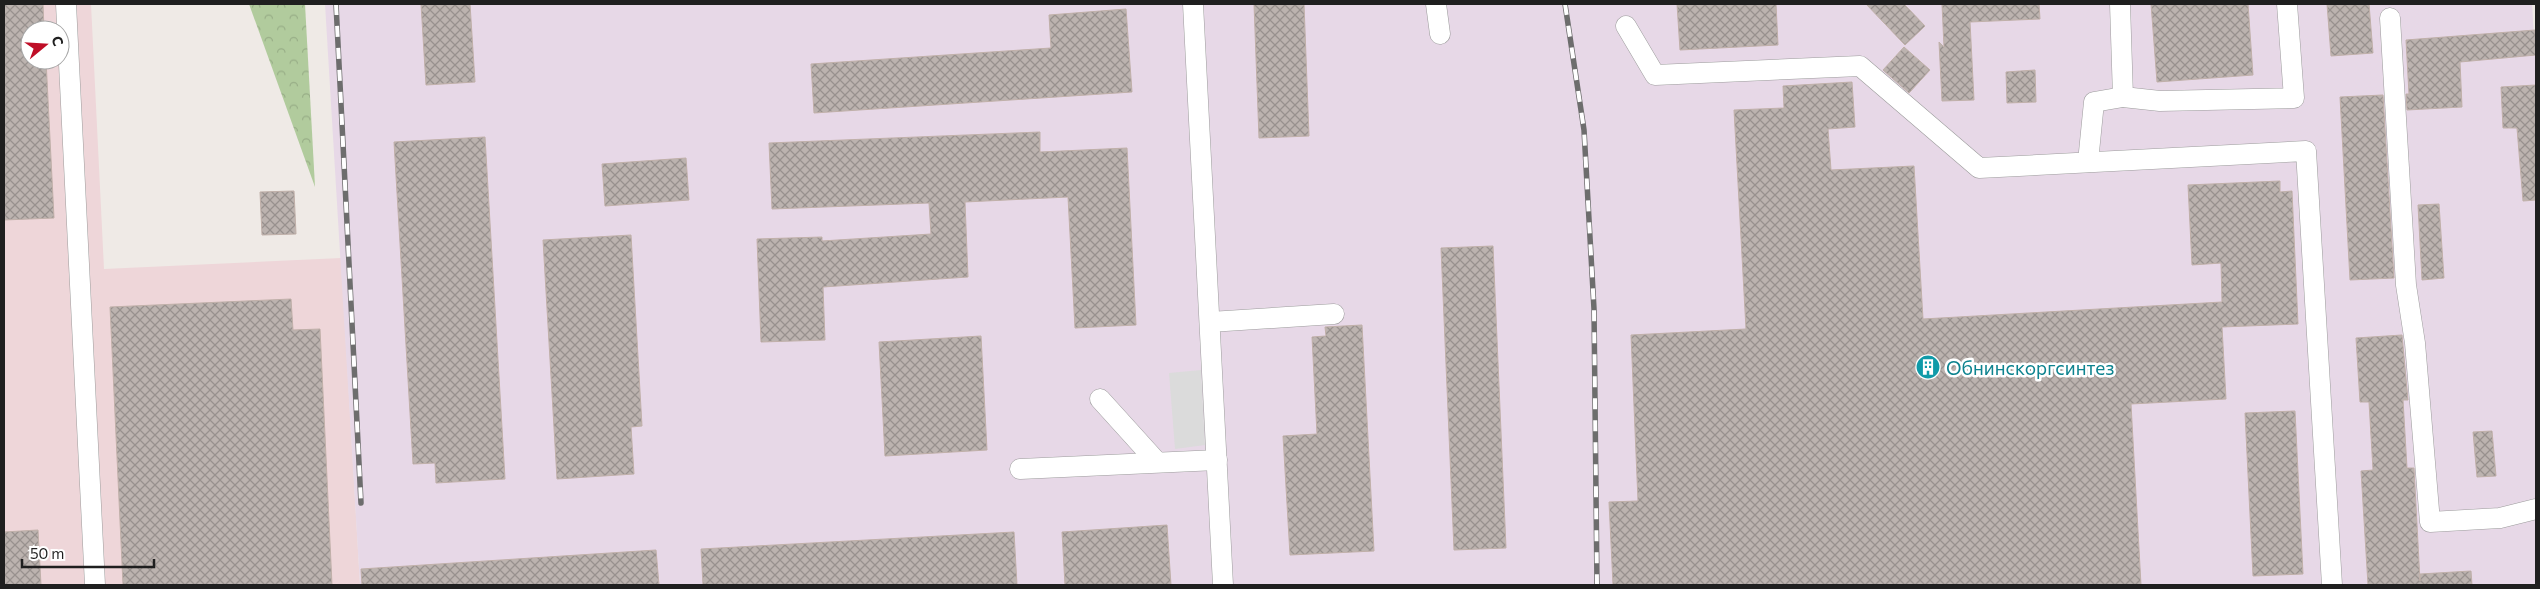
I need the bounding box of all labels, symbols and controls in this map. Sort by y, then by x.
north arrow [20,20,70,70]
text: С [48,34,67,48]
building icon: Обнинскоргсинтез [1915,354,1941,380]
place label: Обнинскоргсинтез [1946,356,2115,379]
scale bar [22,536,155,568]
text: 50 m [30,544,64,562]

